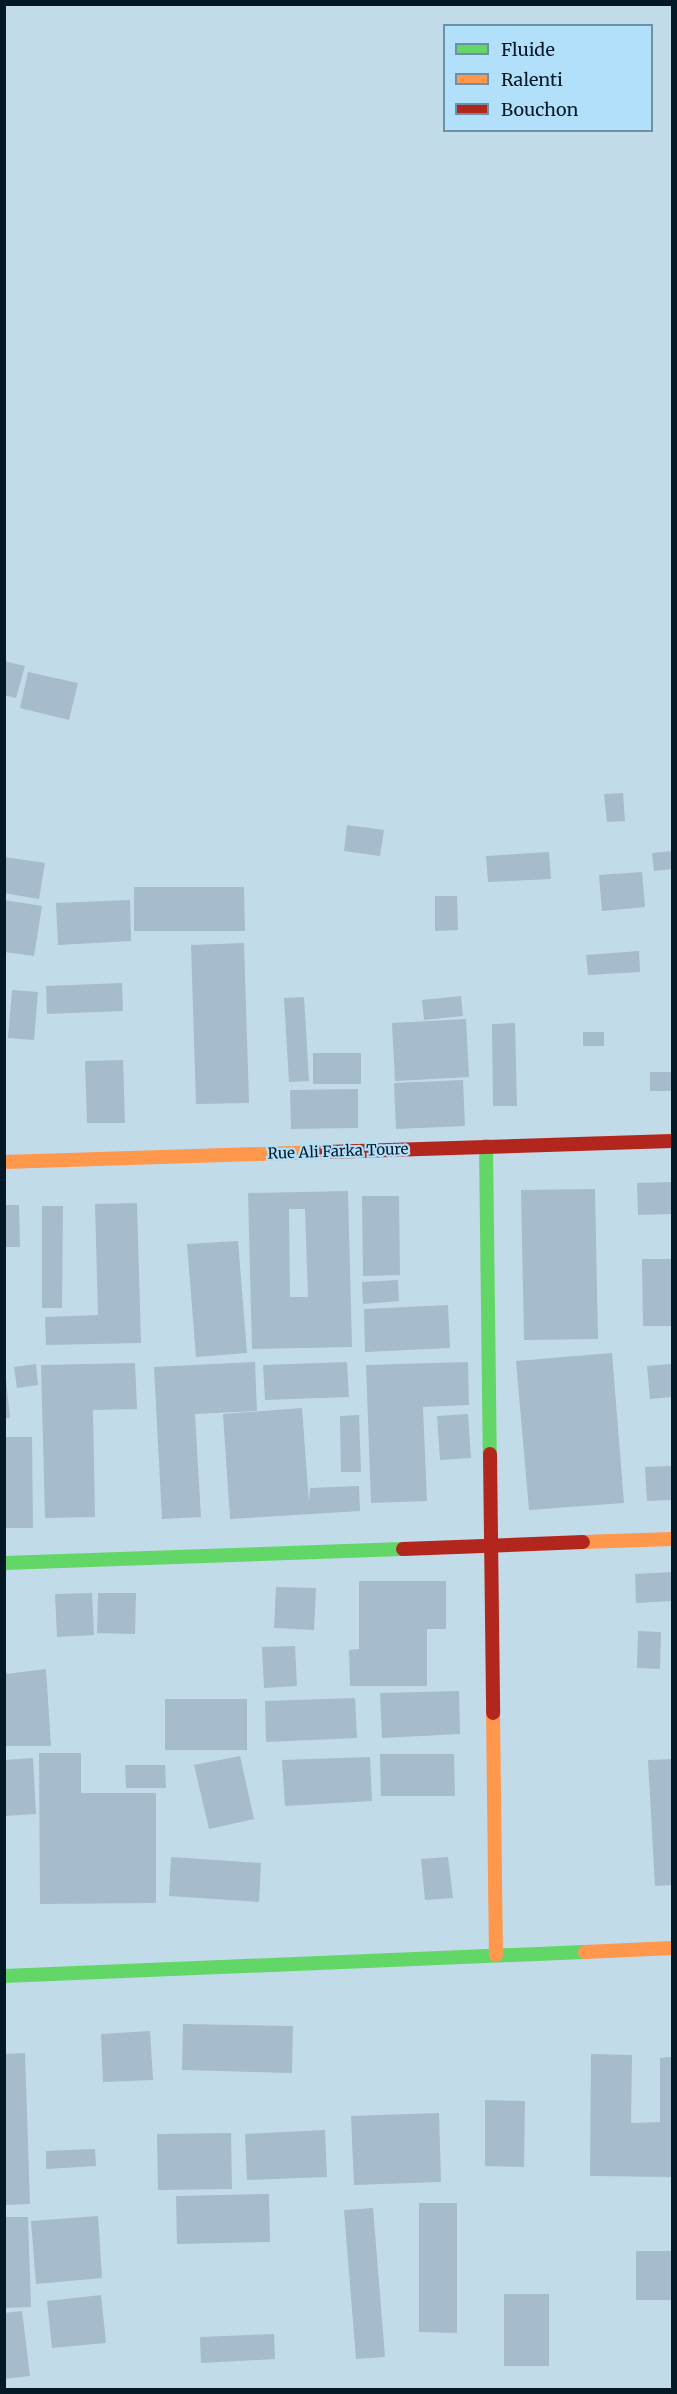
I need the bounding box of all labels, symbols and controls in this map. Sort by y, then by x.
legend [443,24,653,132]
text: Fluide [501,38,555,61]
text: Ralenti [501,68,563,91]
text: Bouchon [501,98,578,121]
street label: Rue Ali Farka Toure [267,1140,409,1162]

